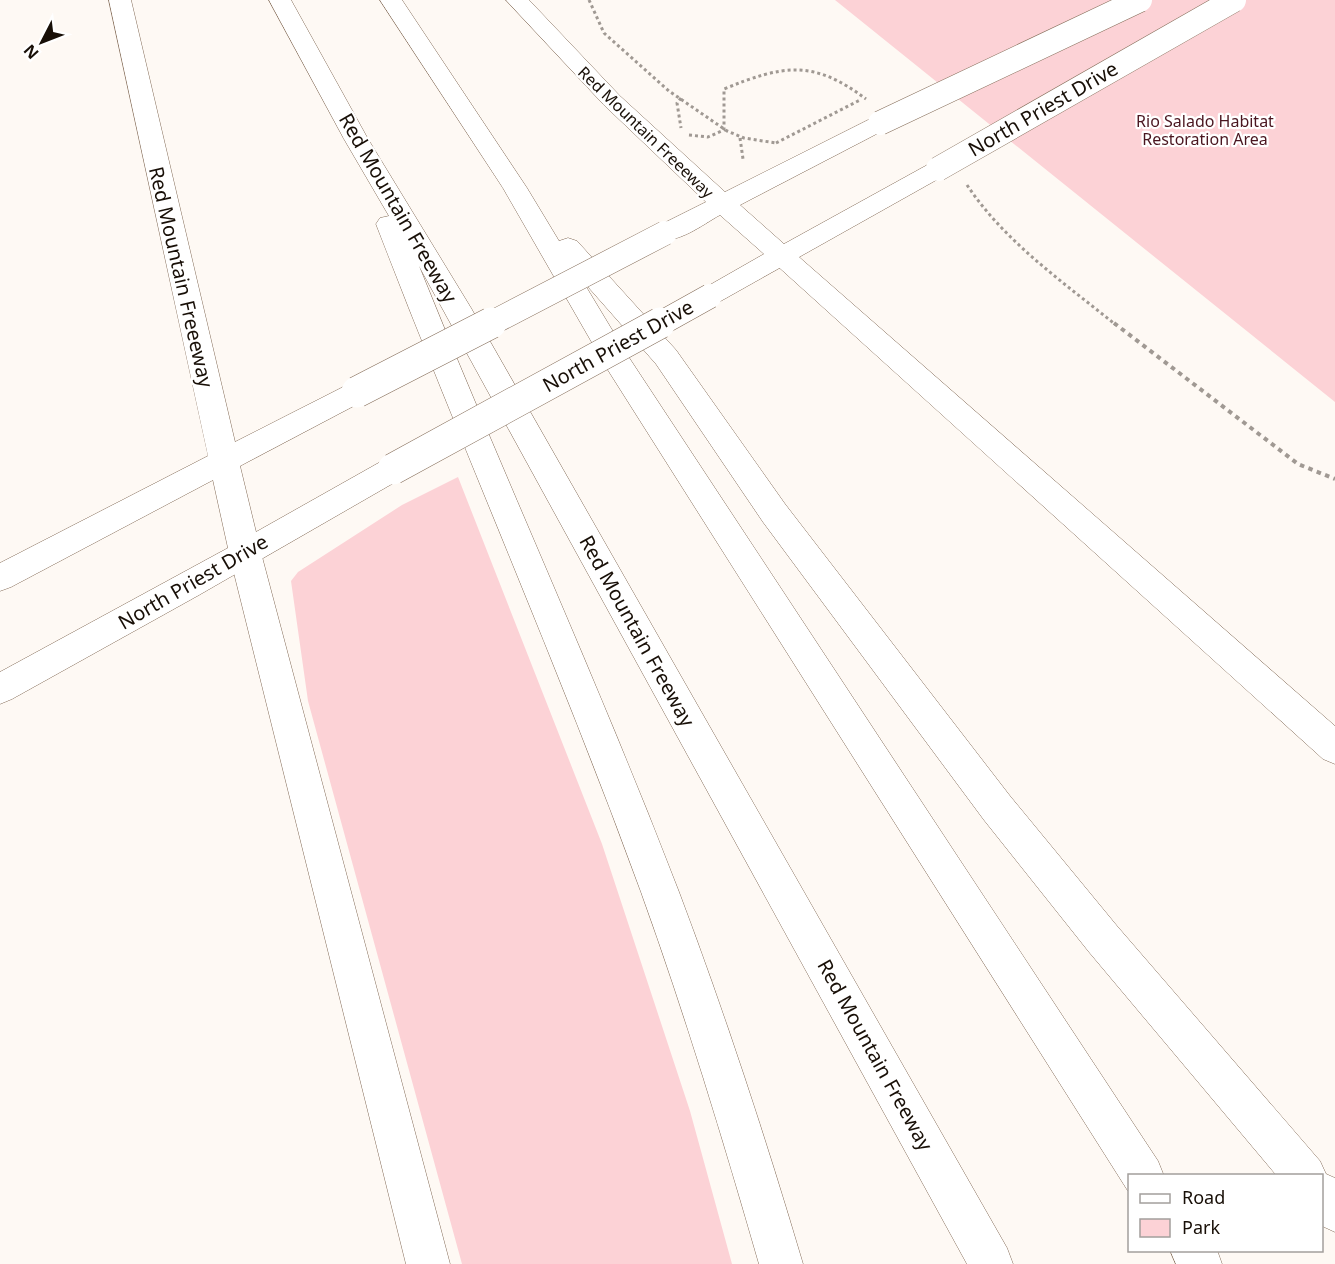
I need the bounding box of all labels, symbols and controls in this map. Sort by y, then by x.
north arrow [12,12,72,72]
text: N [18,40,43,64]
street label: North Priest Drive [963,55,1123,162]
street label: Red Mountain Freeeway [573,61,719,203]
street label: Red Mountain Freeway [333,108,464,308]
park label: Rio Salado Habitat Restoration Area [1136,110,1274,150]
street label: Red Mountain Freeeway [143,164,220,391]
street label: North Priest Drive [537,293,698,398]
street label: North Priest Drive [113,528,273,635]
street label: Red Mountain Freeway [574,530,702,732]
street label: Red Mountain Freeway [812,954,940,1156]
legend [1128,1174,1323,1252]
text: Road [1182,1185,1225,1209]
text: Park [1182,1215,1220,1239]

